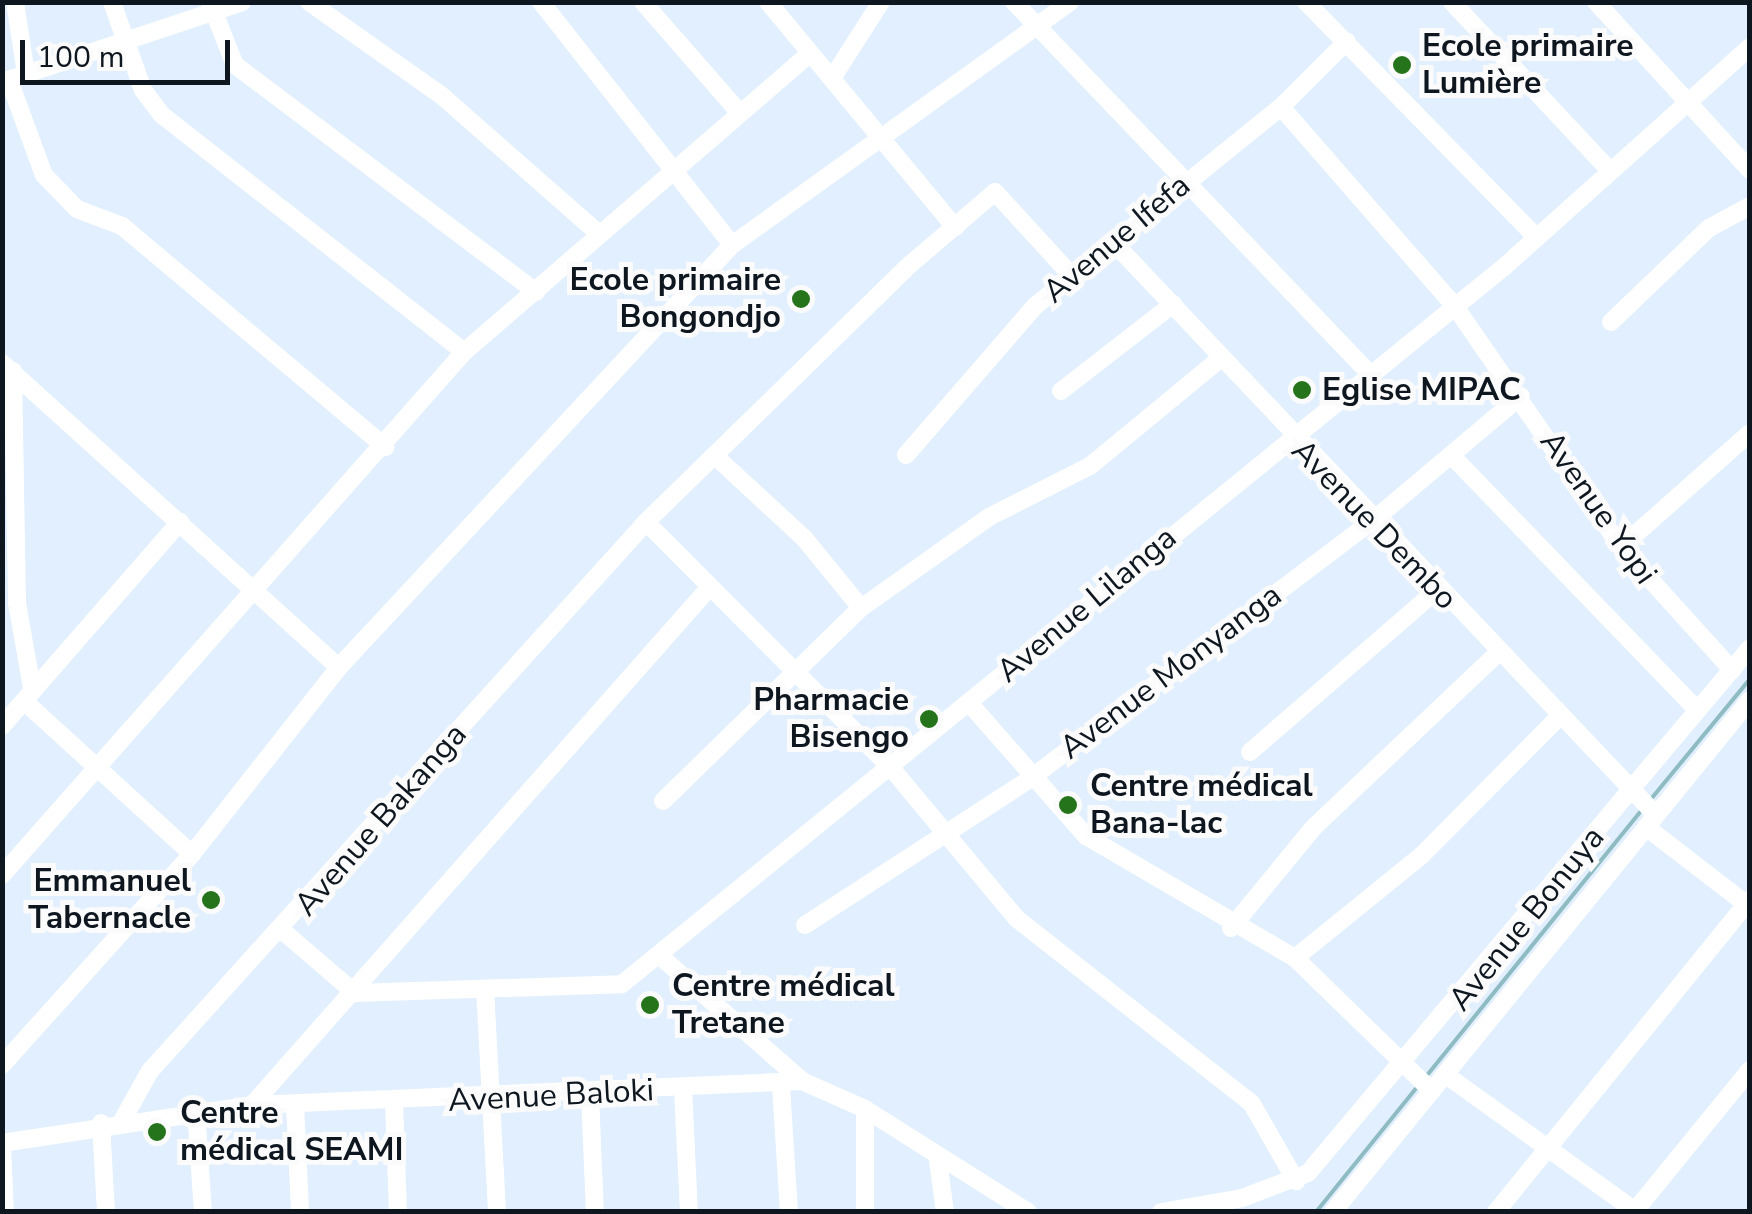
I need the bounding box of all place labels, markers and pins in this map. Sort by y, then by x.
place label: Ecole primaire Lumière [1422,28,1634,103]
marker: Ecole primaire Lumière [1391,54,1413,76]
place label: Ecole primaire Bongondjo [569,262,781,337]
marker: Ecole primaire Bongondjo [790,288,812,310]
place label: Eglise MIPAC [1322,371,1521,409]
marker: Eglise MIPAC [1291,379,1313,401]
place label: Pharmacie Bisengo [753,682,909,757]
marker: Pharmacie Bisengo [918,708,940,730]
place label: Centre médical Bana-lac [1090,768,1313,843]
marker: Centre médical Bana-lac [1055,792,1081,818]
place label: Emmanuel Tabernacle [28,863,191,938]
marker: Emmanuel Tabernacle [200,889,222,911]
place label: Centre médical Tretane [672,968,895,1043]
marker: Centre médical Tretane [637,992,663,1018]
place label: Centre médical SEAMI [180,1095,404,1170]
marker: Centre médical SEAMI [144,1119,170,1145]

